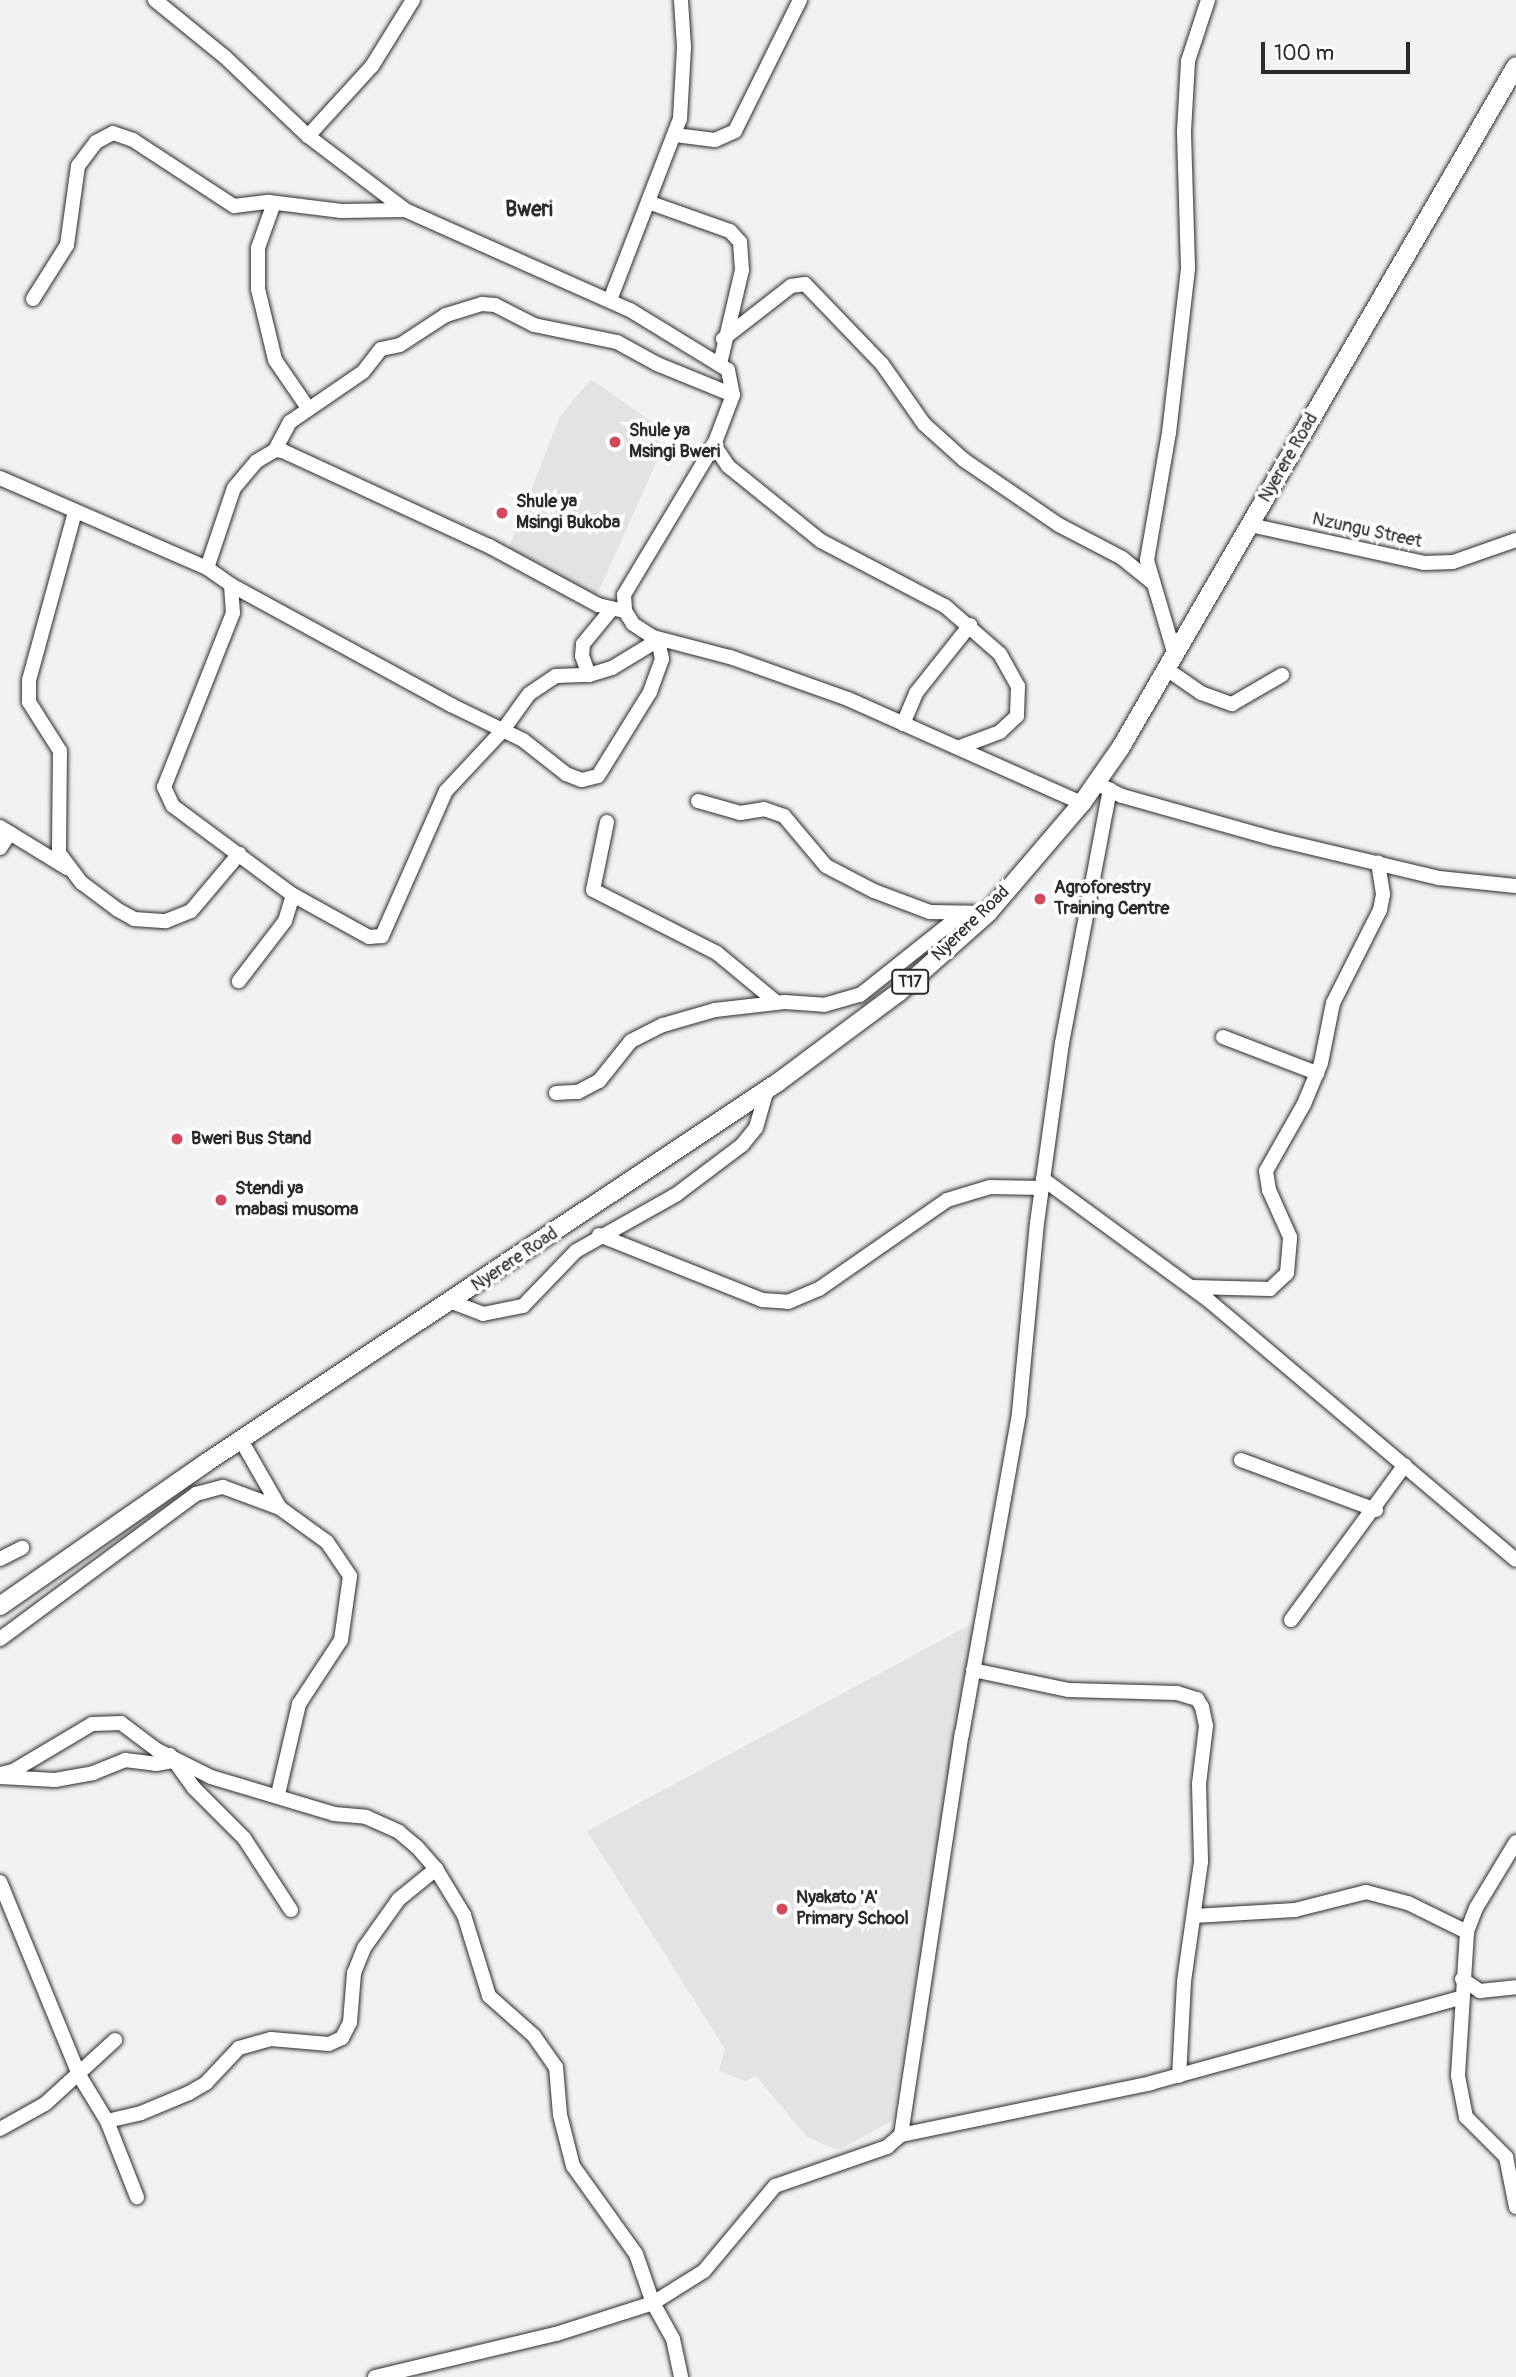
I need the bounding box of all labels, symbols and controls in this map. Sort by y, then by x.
scale bar [1264,28,1413,72]
text: 100 m [1274,40,1334,67]
district label: Bweri [505,197,553,223]
street label: Nyerere Road [1255,409,1323,507]
place label: Shule ya Msingi Bweri [629,421,720,464]
marker: Shule ya Msingi Bweri [607,434,623,450]
place label: Shule ya Msingi Bukoba [516,492,620,534]
marker: Shule ya Msingi Bukoba [494,505,510,521]
street label: Nzungu Street [1310,509,1424,553]
place label: Agroforestry Training Centre [1054,878,1169,920]
street label: Nyerere Road [928,882,1014,966]
marker: Agroforestry Training Centre [1032,891,1048,907]
road number: T17 [891,970,929,994]
place label: Bweri Bus Stand [191,1128,312,1150]
marker: Bweri Bus Stand [169,1131,185,1147]
place label: Stendi ya mabasi musoma [235,1179,358,1222]
marker: Stendi ya mabasi musoma [213,1192,229,1208]
street label: Nyerere Road [468,1223,562,1297]
place label: Nyakato 'A' Primary School [796,1888,909,1930]
marker: Nyakato 'A' Primary School [774,1901,790,1917]

